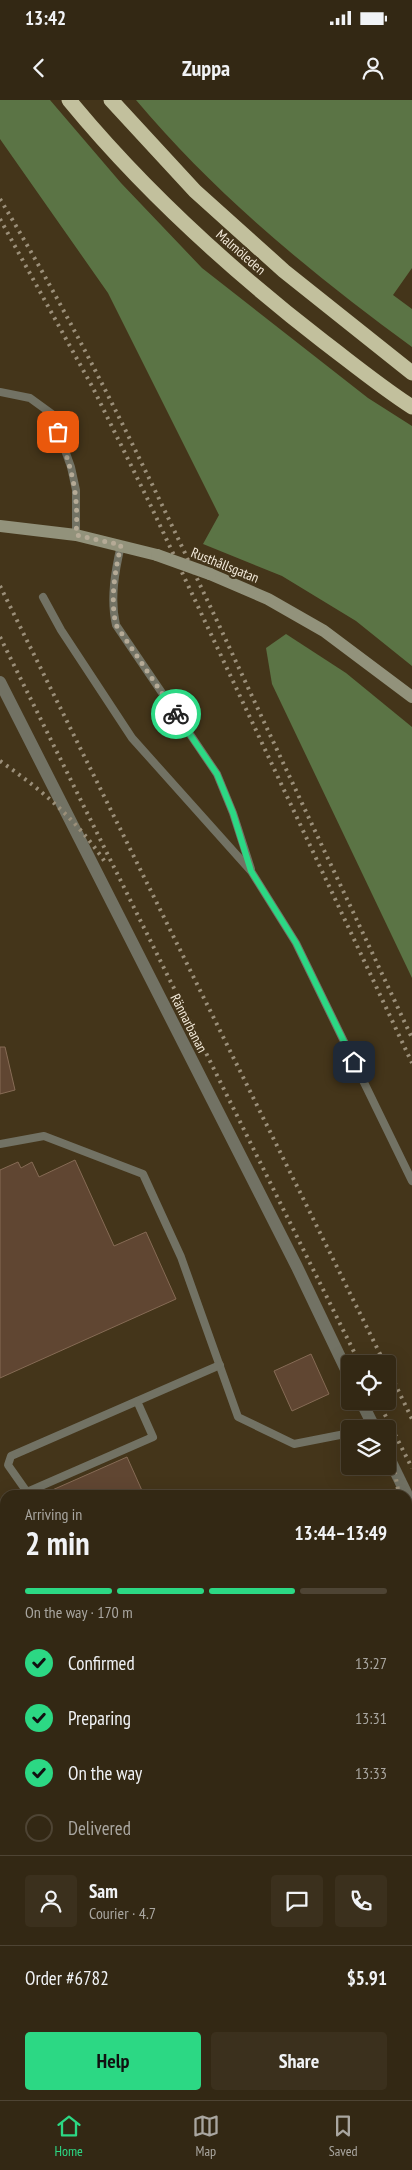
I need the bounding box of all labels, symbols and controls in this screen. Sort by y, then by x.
text: 13:42 [25,6,66,30]
icon: back [25,54,53,82]
text: Zuppa [182,54,230,82]
icon: person [359,54,387,82]
street label: Malmöleden [212,226,270,278]
pin [37,411,79,453]
icon: bag [44,418,72,446]
street label: Rusthållsgatan [188,543,262,587]
courier [151,689,201,739]
icon: bike [162,700,190,728]
street label: Rännarbanan [167,991,211,1055]
pin [333,1041,375,1083]
icon: home [340,1048,368,1076]
map controls [341,1355,396,1475]
button: locate [341,1355,396,1410]
button: layers [341,1420,396,1475]
text: Arriving in [25,1504,82,1524]
text: 13:44–13:49 [294,1521,387,1545]
text: 2 min [25,1522,90,1564]
text: On the way · 170 m [25,1602,133,1622]
icon: check [25,1649,53,1677]
text: Confirmed [68,1651,135,1675]
text: 13:27 [355,1653,387,1673]
icon: check [25,1704,53,1732]
text: Preparing [68,1706,131,1730]
text: 13:31 [355,1708,387,1728]
icon: check [25,1759,53,1787]
text: On the way [68,1761,142,1785]
text: 13:33 [355,1763,387,1783]
text: Delivered [68,1816,131,1840]
button: person [25,1875,77,1927]
button: chat [271,1875,323,1927]
button: phone [335,1875,387,1927]
text: Sam [89,1879,118,1903]
text: Courier · 4.7 [89,1903,156,1923]
text: Order #6782 [25,1966,109,1990]
text: $5.91 [347,1966,387,1990]
button: Help [25,2032,201,2090]
button: Share [211,2032,387,2090]
tab: Home [54,2112,83,2160]
tab: Map [192,2112,220,2160]
tab: Saved [329,2112,358,2160]

